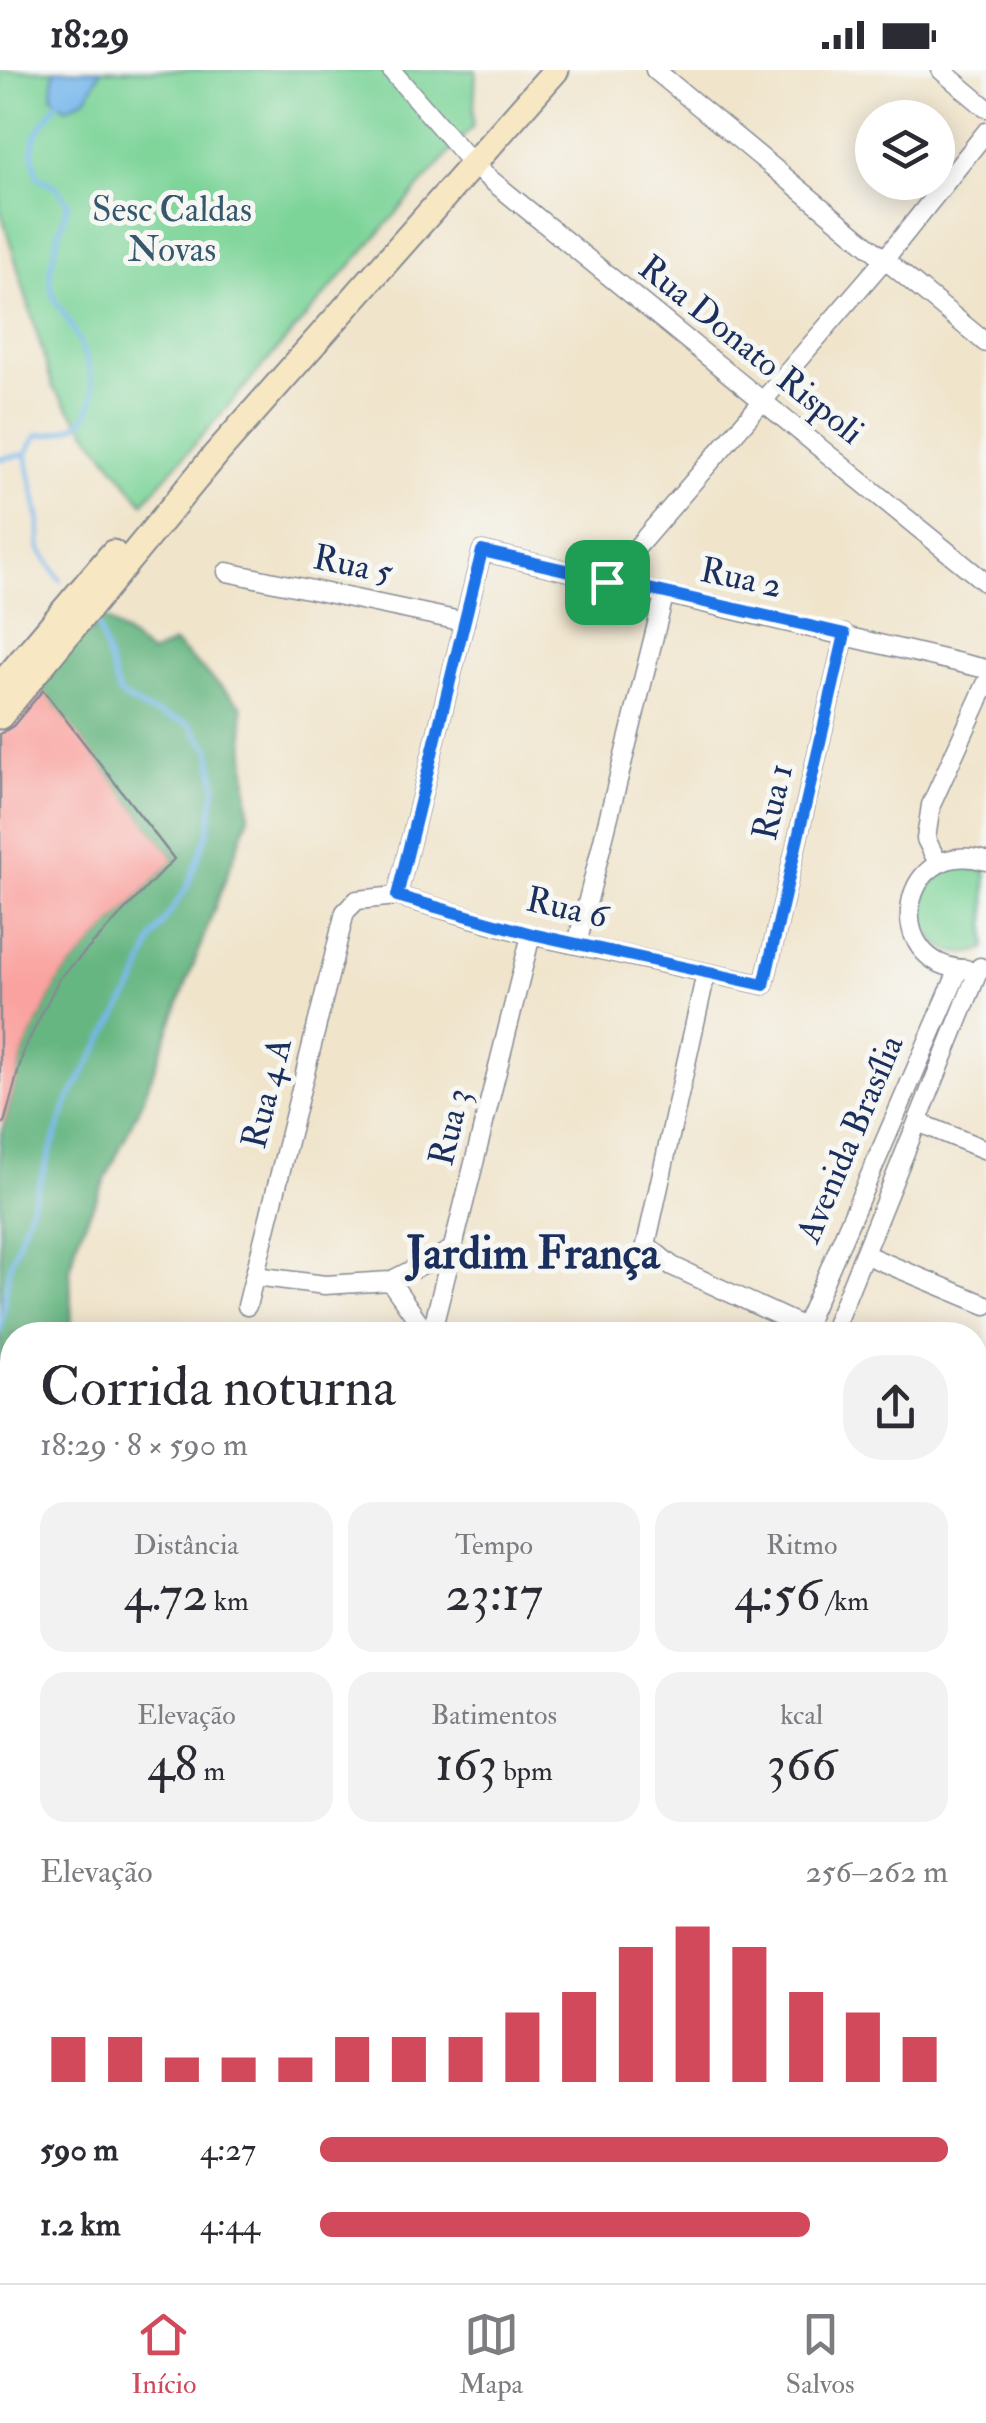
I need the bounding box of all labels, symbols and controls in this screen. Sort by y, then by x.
text: 18:29 [50,11,130,59]
map controls [855,100,955,200]
button: layers [855,100,955,200]
park label: Sesc Caldas Novas [92,188,252,272]
street label: Rua Donato Rispoli [630,246,872,454]
street label: Rua 5 [309,535,397,595]
pin [565,540,650,625]
street label: Rua 2 [696,548,786,608]
icon: arrive [580,555,635,610]
street label: Rua 1 [743,760,803,844]
street label: Rua 6 [522,877,614,939]
street label: Avenida Brasília [786,1028,914,1250]
street label: Rua 4 A [232,1033,302,1153]
street label: Rua 3 [419,1084,481,1170]
district label: Jardim França [405,1226,661,1282]
text: Corrida noturna [40,1353,396,1422]
button: share [843,1355,948,1460]
text: 18:29 · 8 × 590 m [40,1425,248,1465]
text: Distância [134,1528,239,1563]
text: Tempo [455,1528,533,1563]
text: Ritmo [766,1528,837,1563]
text: 4.72 [124,1563,208,1626]
text: 23:17 [445,1563,543,1626]
text: 4:56 [734,1563,821,1626]
text: km [208,1584,249,1619]
text: /km [821,1584,869,1619]
text: Elevação [137,1698,236,1733]
text: Batimentos [431,1698,557,1733]
text: kcal [780,1698,823,1733]
text: 48 [147,1733,198,1796]
text: 163 [435,1733,497,1796]
text: 366 [767,1733,836,1796]
text: m [198,1754,225,1789]
text: bpm [497,1754,553,1789]
text: Elevação [40,1852,153,1892]
text: 256–262 m [805,1852,948,1892]
text: 590 m [40,2130,118,2170]
text: 4:27 [200,2130,256,2170]
text: 1.2 km [40,2205,121,2245]
text: 4:44 [200,2205,260,2245]
tab: Início [131,2307,196,2402]
tab: Mapa [459,2307,523,2402]
tab: Salvos [786,2307,855,2402]

